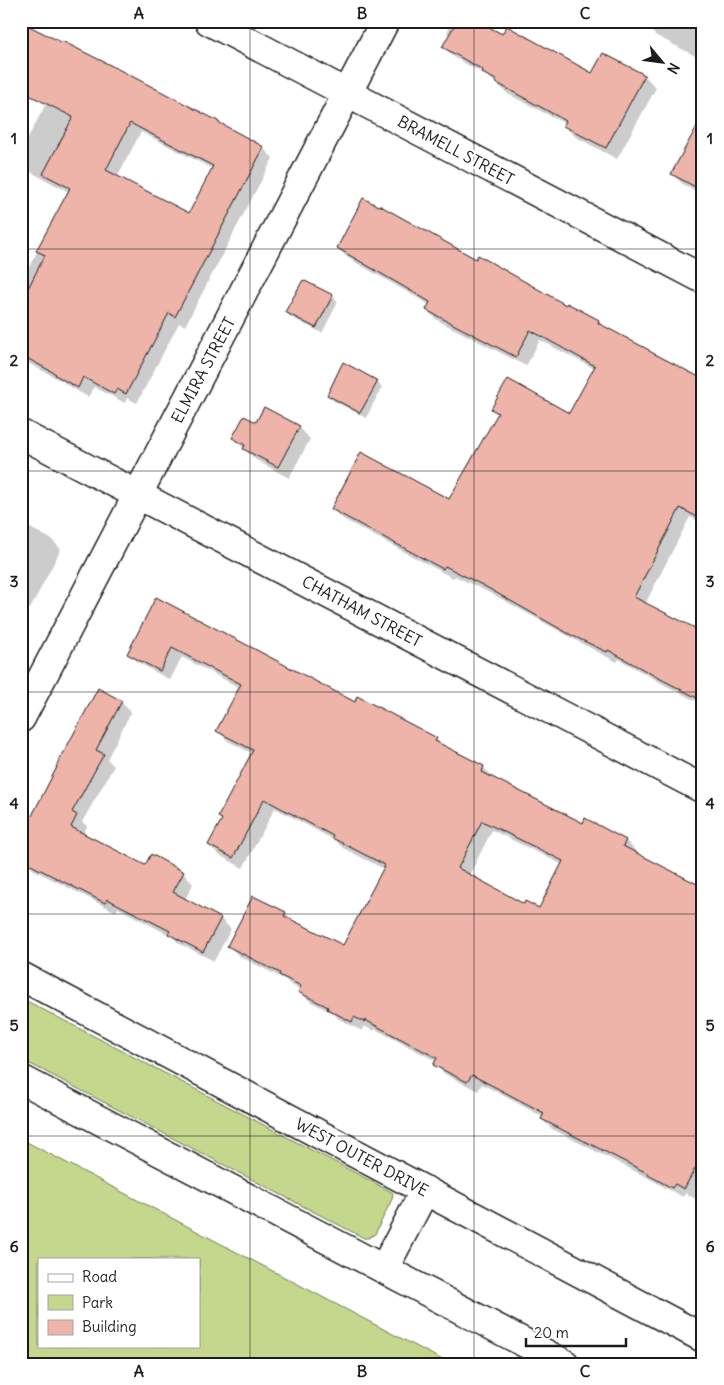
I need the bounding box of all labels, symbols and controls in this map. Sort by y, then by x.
text: A [134,3,144,23]
text: B [357,3,368,23]
text: C [580,3,591,23]
north arrow [636,38,686,88]
text: N [663,60,684,77]
street label: BRAMELL STREET [394,111,518,189]
text: 1 [11,128,17,148]
text: 1 [707,128,713,148]
street label: ELMIRA STREET [167,314,239,426]
text: 2 [10,350,19,370]
text: 2 [706,350,715,370]
text: 3 [9,571,19,591]
street label: CHATHAM STREET [299,571,425,651]
text: 3 [705,571,715,591]
text: 4 [9,793,19,813]
text: 4 [705,793,715,813]
text: 5 [9,1015,19,1035]
text: 5 [705,1015,715,1035]
street label: WEST OUTER DRIVE [292,1113,432,1201]
text: 6 [9,1236,19,1256]
text: 6 [705,1236,715,1256]
legend [38,1258,200,1348]
text: Road [82,1267,117,1286]
text: Park [82,1293,113,1312]
scale bar [526,1315,626,1347]
text: Building [82,1317,137,1336]
text: 20 m [534,1323,569,1342]
text: A [134,1361,144,1381]
text: B [357,1361,368,1381]
text: C [580,1361,591,1381]

